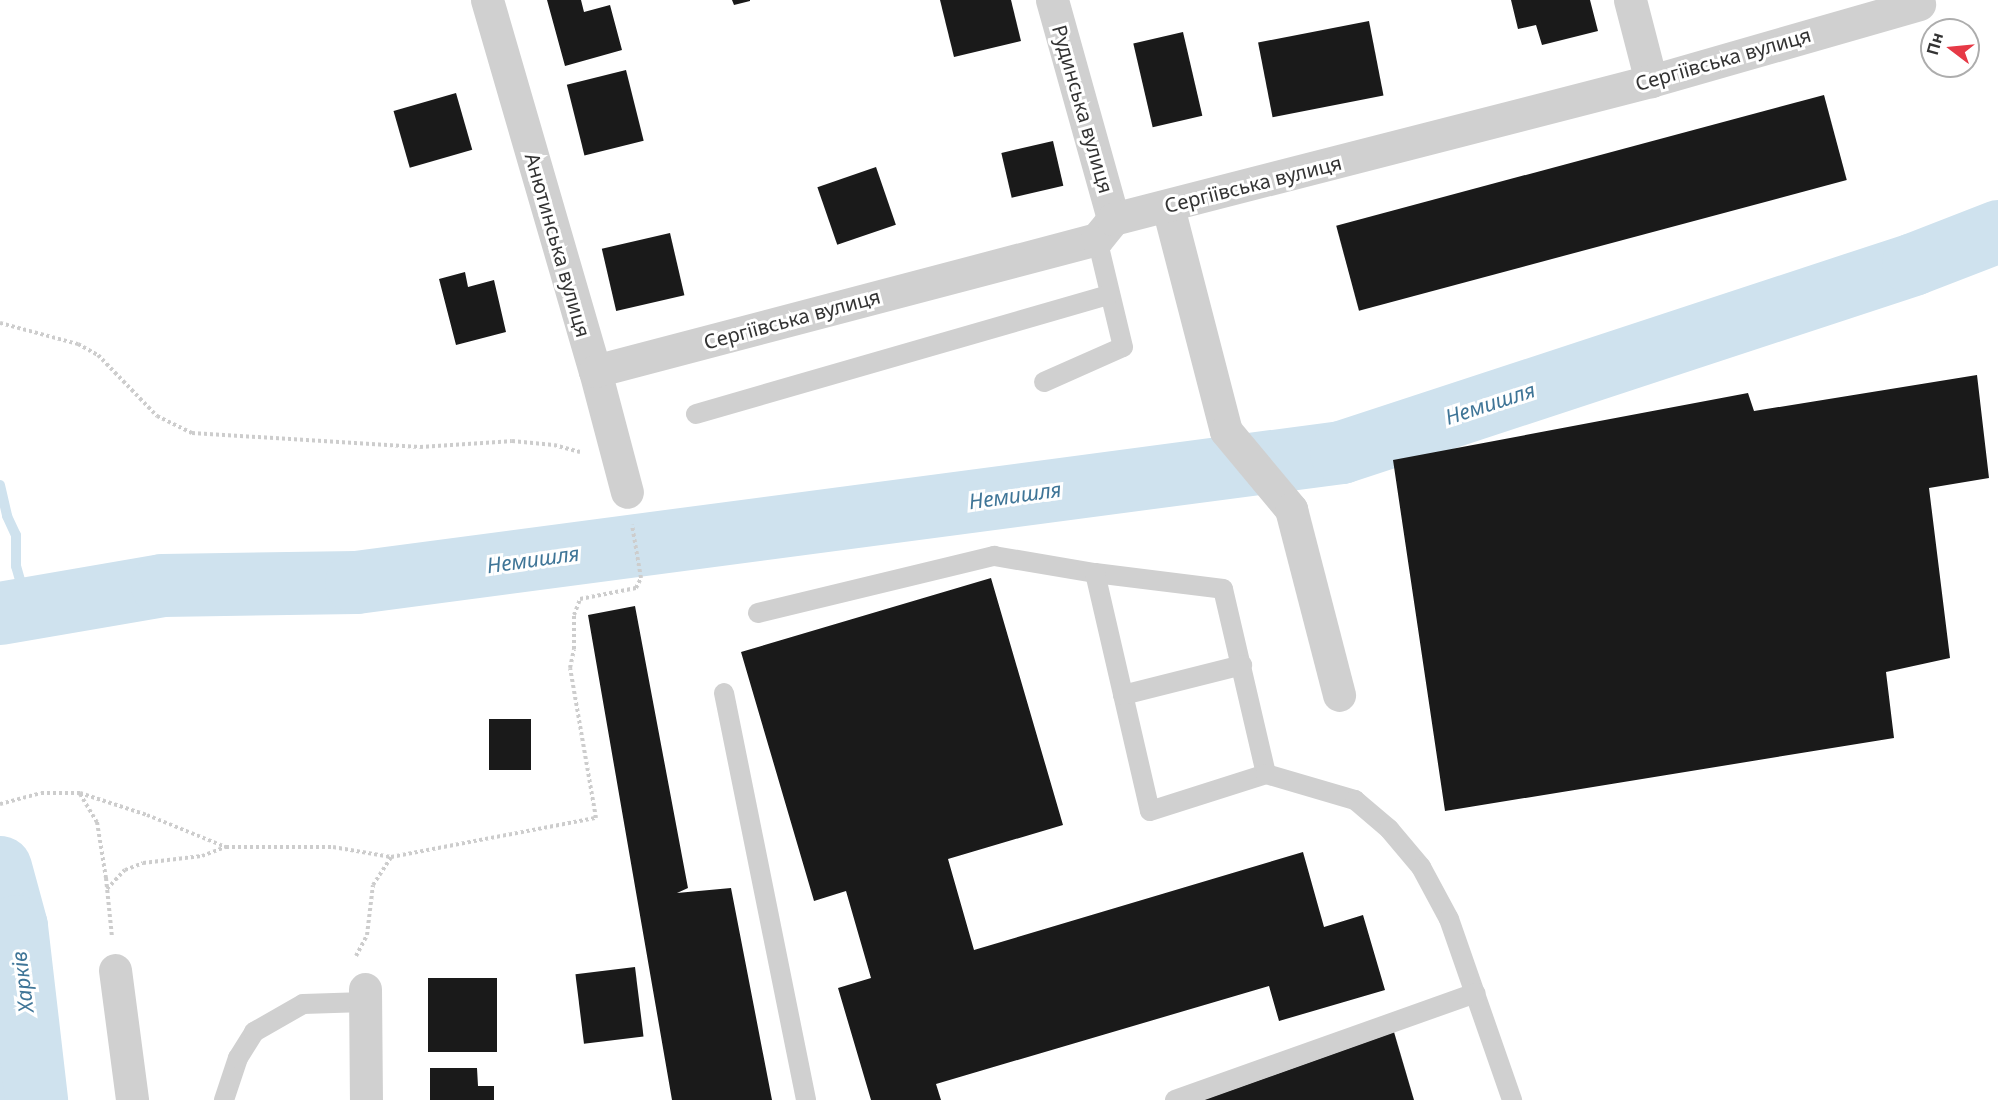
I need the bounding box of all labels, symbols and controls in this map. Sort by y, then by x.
north arrow [1920,18,1980,78]
street label: Рудинська вулиця [1048,22,1118,196]
street label: Сергіївська вулиця [1632,22,1814,96]
text: Пн [1921,30,1948,58]
street label: Анютинська вулиця [520,150,596,340]
street label: Сергіївська вулиця [1162,150,1344,218]
street label: Сергіївська вулиця [701,284,883,354]
water label: Немишля [1442,377,1538,429]
water label: Немишля [967,476,1063,514]
water label: Немишля [485,540,581,578]
water label: Харків [6,950,38,1014]

